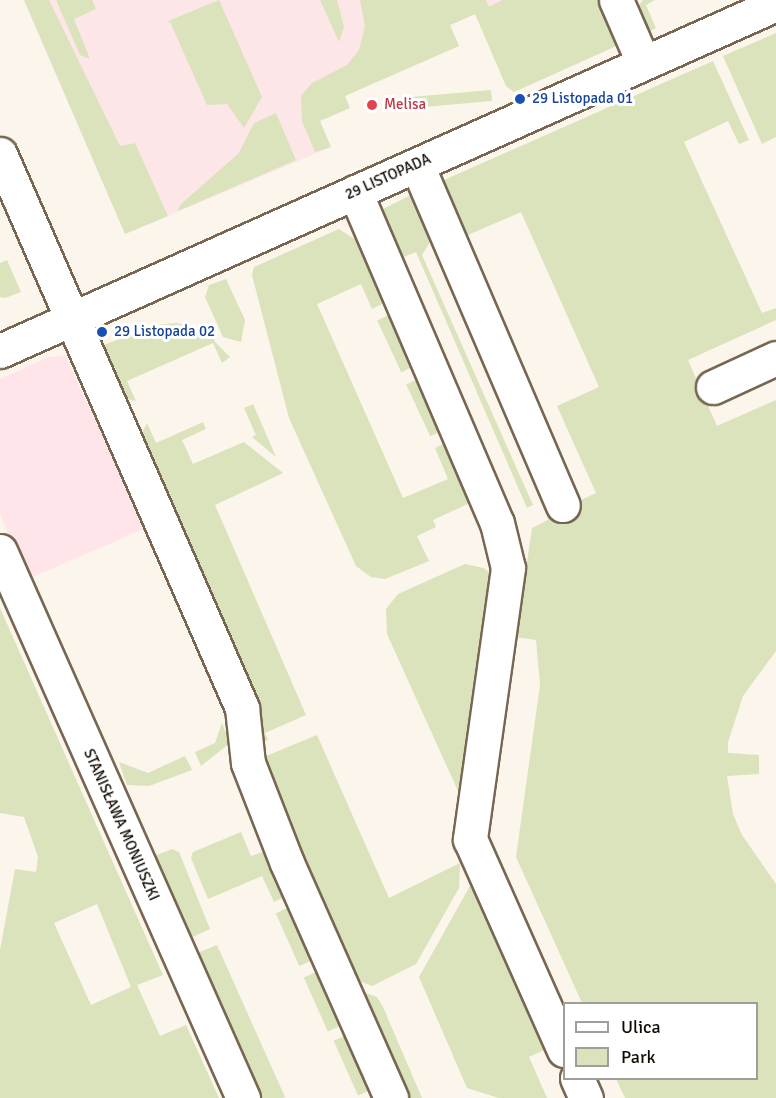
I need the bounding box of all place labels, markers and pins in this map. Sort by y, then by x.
place label: 29 Listopada 01 [532,90,633,108]
marker: 29 Listopada 01 [513,92,527,106]
place label: Melisa [384,96,426,114]
marker: Melisa [365,98,379,112]
place label: 29 Listopada 02 [114,323,215,341]
marker: 29 Listopada 02 [95,325,109,339]

